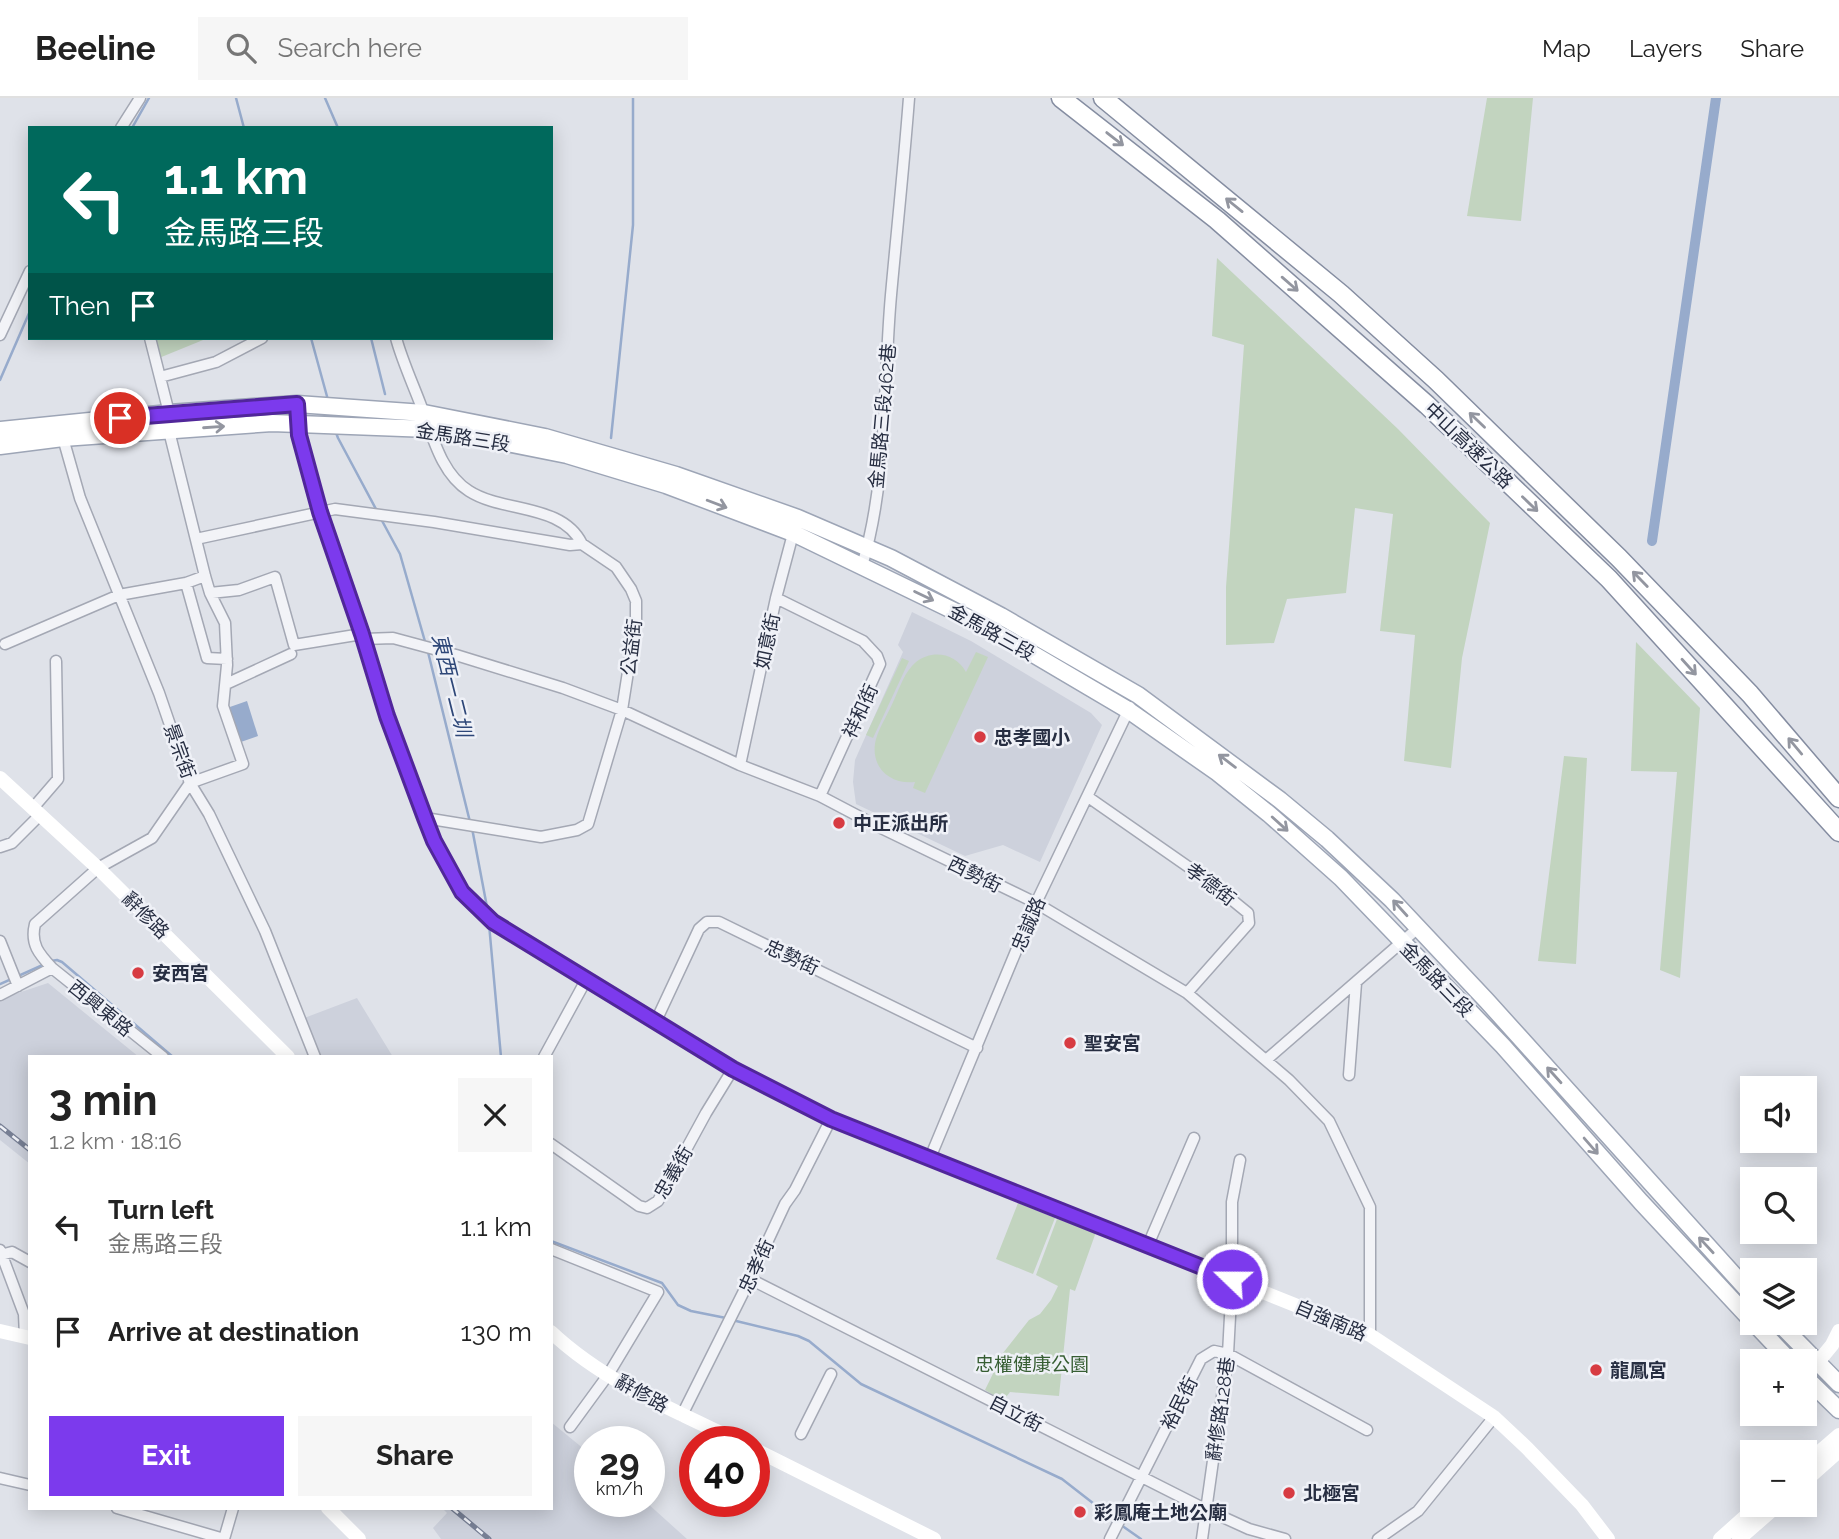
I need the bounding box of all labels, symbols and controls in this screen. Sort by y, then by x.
search box [198,17,688,80]
text: Beeline [35,29,156,68]
icon: search [222,29,260,67]
text: Search here [278,33,422,63]
text: Map [1542,34,1591,63]
text: Layers [1629,34,1702,63]
text: Share [1740,34,1804,63]
one-way arrow [1105,132,1124,147]
text: 1.1 km [164,148,308,205]
icon: left [49,154,140,245]
one-way arrow [1225,197,1243,212]
text: 金馬路三段 [164,214,324,251]
one-way arrow [1281,276,1299,292]
icon: arrive [124,287,162,325]
text: Then [49,291,110,321]
street label: 金馬路三段462巷 [865,342,899,490]
pin [90,388,150,448]
street label: 中山高速公路 [1420,397,1518,493]
icon: arrive [101,399,139,437]
one-way arrow [1469,412,1486,429]
street label: 金馬路三段 [414,419,512,455]
one-way arrow [203,420,225,433]
one-way arrow [1522,495,1539,512]
one-way arrow [705,499,727,511]
one-way arrow [1632,571,1649,588]
one-way arrow [913,590,934,604]
street label: 金馬路三段 [945,599,1039,665]
street label: 如意街 [750,611,784,671]
street label: 公益街 [617,617,645,677]
water label: 東西一二圳 [427,631,478,742]
one-way arrow [1681,658,1697,676]
street label: 祥和街 [838,681,882,741]
street label: 景宗街 [160,720,200,782]
place label: 忠孝國小 [994,726,1070,748]
marker: 忠孝國小 [972,729,988,745]
one-way arrow [1787,737,1803,755]
one-way arrow [1218,753,1237,768]
place label: 中正派出所 [853,812,948,834]
marker: 中正派出所 [831,815,847,831]
one-way arrow [1271,816,1289,832]
street label: 西勢街 [945,852,1005,896]
street label: 孝德街 [1182,858,1240,910]
street label: 辭修路 [118,887,174,943]
street label: 忠誠路 [1007,893,1049,955]
one-way arrow [1391,900,1408,917]
street label: 忠勢街 [762,935,822,979]
street label: 金馬路三段 [1396,937,1478,1021]
place label: 安西宮 [152,962,209,984]
marker: 安西宮 [130,965,146,981]
street label: 西興東路 [65,976,137,1040]
place label: 聖安宮 [1084,1032,1141,1054]
marker: 聖安宮 [1062,1035,1078,1051]
one-way arrow [1546,1066,1562,1084]
text: 3 min [49,1076,158,1125]
map controls [1740,1076,1817,1517]
button: sound [1740,1076,1817,1153]
button: close [458,1078,532,1152]
text: 1.2 km · 18:16 [49,1127,182,1154]
one-way arrow [1583,1137,1599,1155]
street label: 忠義街 [649,1142,697,1202]
button: search [1740,1167,1817,1244]
text: Turn left [108,1195,214,1225]
icon: left [49,1208,87,1246]
text: 1.1 km [461,1212,532,1242]
text: 金馬路三段 [108,1230,223,1257]
street label: 忠孝街 [734,1236,778,1296]
one-way arrow [1697,1237,1714,1254]
position arrow [1195,1242,1269,1316]
button: layers [1740,1258,1817,1335]
street label: 自強南路 [1292,1295,1370,1345]
icon: arrive [49,1313,87,1351]
text: Arrive at destination [108,1317,359,1347]
text: 130 m [461,1317,532,1347]
button: + [1740,1349,1817,1426]
park label: 忠權健康公園 [975,1353,1089,1375]
street label: 辭修路128巷 [1202,1355,1238,1463]
place label: 龍鳳宮 [1610,1359,1667,1381]
marker: 龍鳳宮 [1588,1362,1604,1378]
street label: 辭修路 [612,1370,672,1416]
street label: 裕民街 [1156,1373,1202,1433]
street label: 自立街 [986,1390,1046,1436]
button: Exit [49,1416,284,1496]
button: Share [298,1416,532,1496]
speed limit sign: 40 [679,1426,770,1517]
button: − [1740,1440,1817,1517]
text: 29 [599,1442,640,1483]
text: km/h [596,1478,643,1499]
place label: 北極宮 [1303,1482,1360,1504]
marker: 北極宮 [1281,1485,1297,1501]
place label: 彩鳳庵土地公廟 [1094,1501,1227,1523]
marker: 彩鳳庵土地公廟 [1072,1504,1088,1520]

